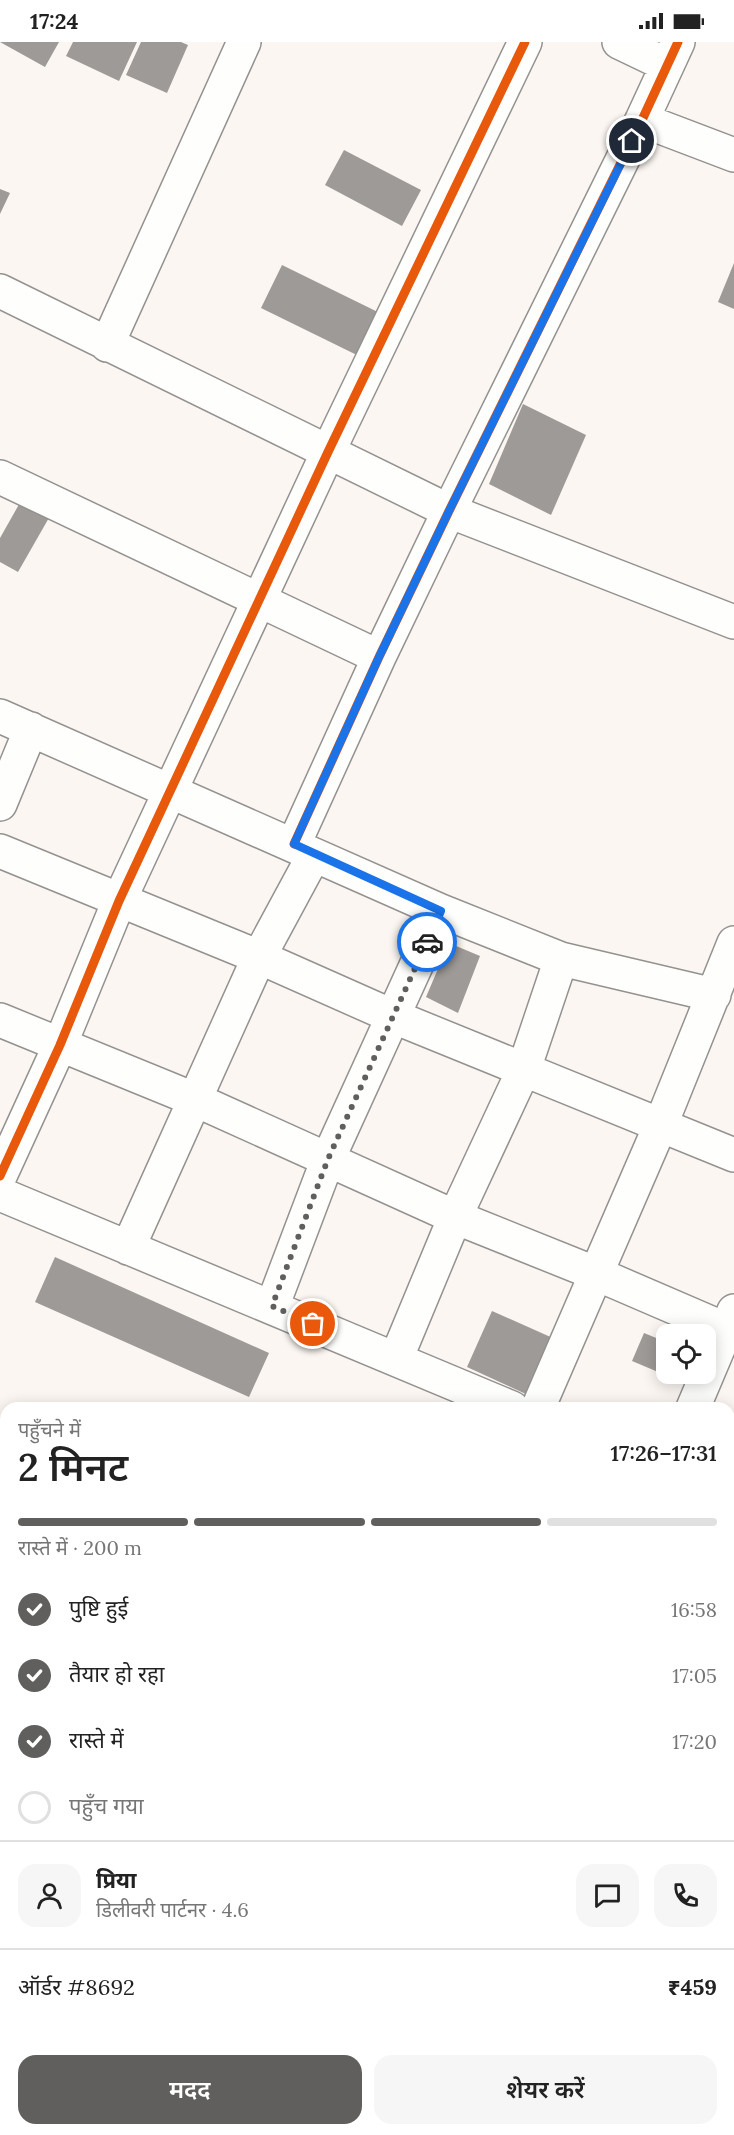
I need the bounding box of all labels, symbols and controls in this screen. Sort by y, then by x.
text: 17:24 [30,7,79,35]
pin [606,115,657,166]
icon: home [615,124,648,157]
courier [397,912,457,972]
icon: car [411,926,444,959]
pin [287,1298,338,1349]
icon: bag [296,1307,329,1340]
map controls [656,1324,716,1384]
button: locate [656,1324,716,1384]
text: पहुँचने में [18,1417,81,1442]
text: 17:26–17:31 [611,1439,717,1467]
text: 2 मिनट [18,1442,128,1492]
text: रास्ते में · 200 m [18,1535,142,1560]
icon: check [18,1593,51,1626]
text: पुष्टि हुई [69,1594,128,1622]
text: 16:58 [671,1597,717,1622]
icon: check [18,1659,51,1692]
text: तैयार हो रहा [69,1660,164,1688]
text: 17:05 [672,1663,717,1688]
icon: check [18,1725,51,1758]
text: रास्ते में [69,1726,124,1754]
text: 17:20 [672,1729,717,1754]
text: पहुँच गया [69,1792,144,1820]
button: person [18,1864,81,1927]
button: chat [576,1864,639,1927]
button: phone [654,1864,717,1927]
text: प्रिया [96,1866,136,1894]
text: डिलीवरी पार्टनर · 4.6 [96,1897,249,1922]
text: ऑर्डर #8692 [18,1973,135,2001]
text: ₹459 [668,1973,717,2001]
button: मदद [18,2055,362,2124]
button: शेयर करें [374,2055,717,2124]

